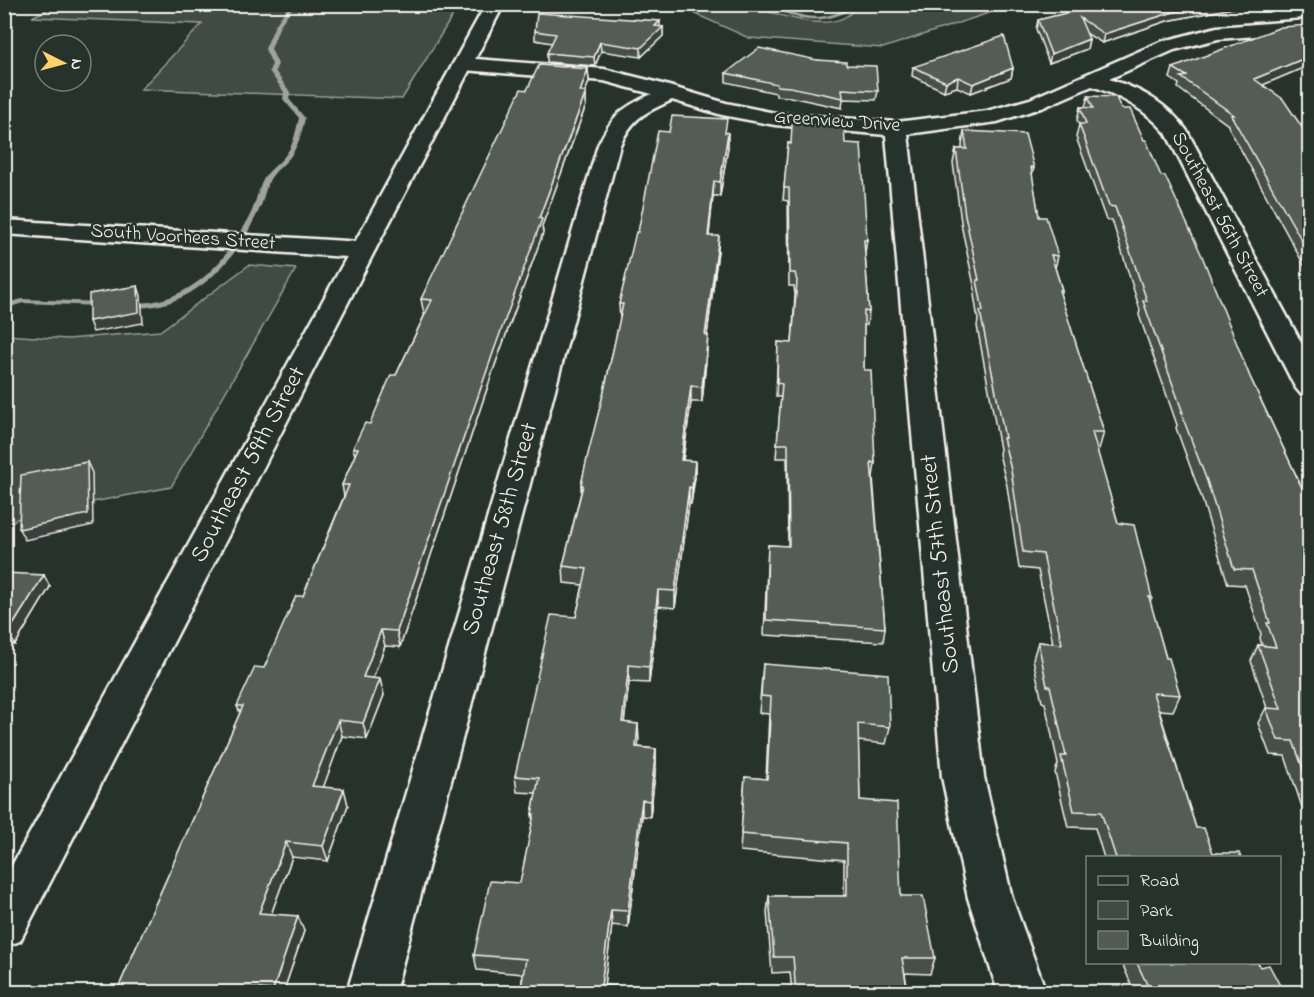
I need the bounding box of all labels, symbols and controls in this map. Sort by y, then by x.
north arrow [33,33,93,93]
text: N [63,58,88,71]
street label: Greenview Drive [773,103,901,141]
street label: Southeast 56th Street [1163,127,1275,303]
street label: South Voorhees Street [90,217,277,259]
street label: Southeast 59th Street [182,361,316,569]
street label: Southeast 58th Street [454,419,548,639]
street label: Southeast 57th Street [912,452,970,676]
legend [1086,856,1281,964]
text: Road [1140,869,1179,895]
text: Park [1140,899,1173,925]
text: Building [1139,929,1199,956]

